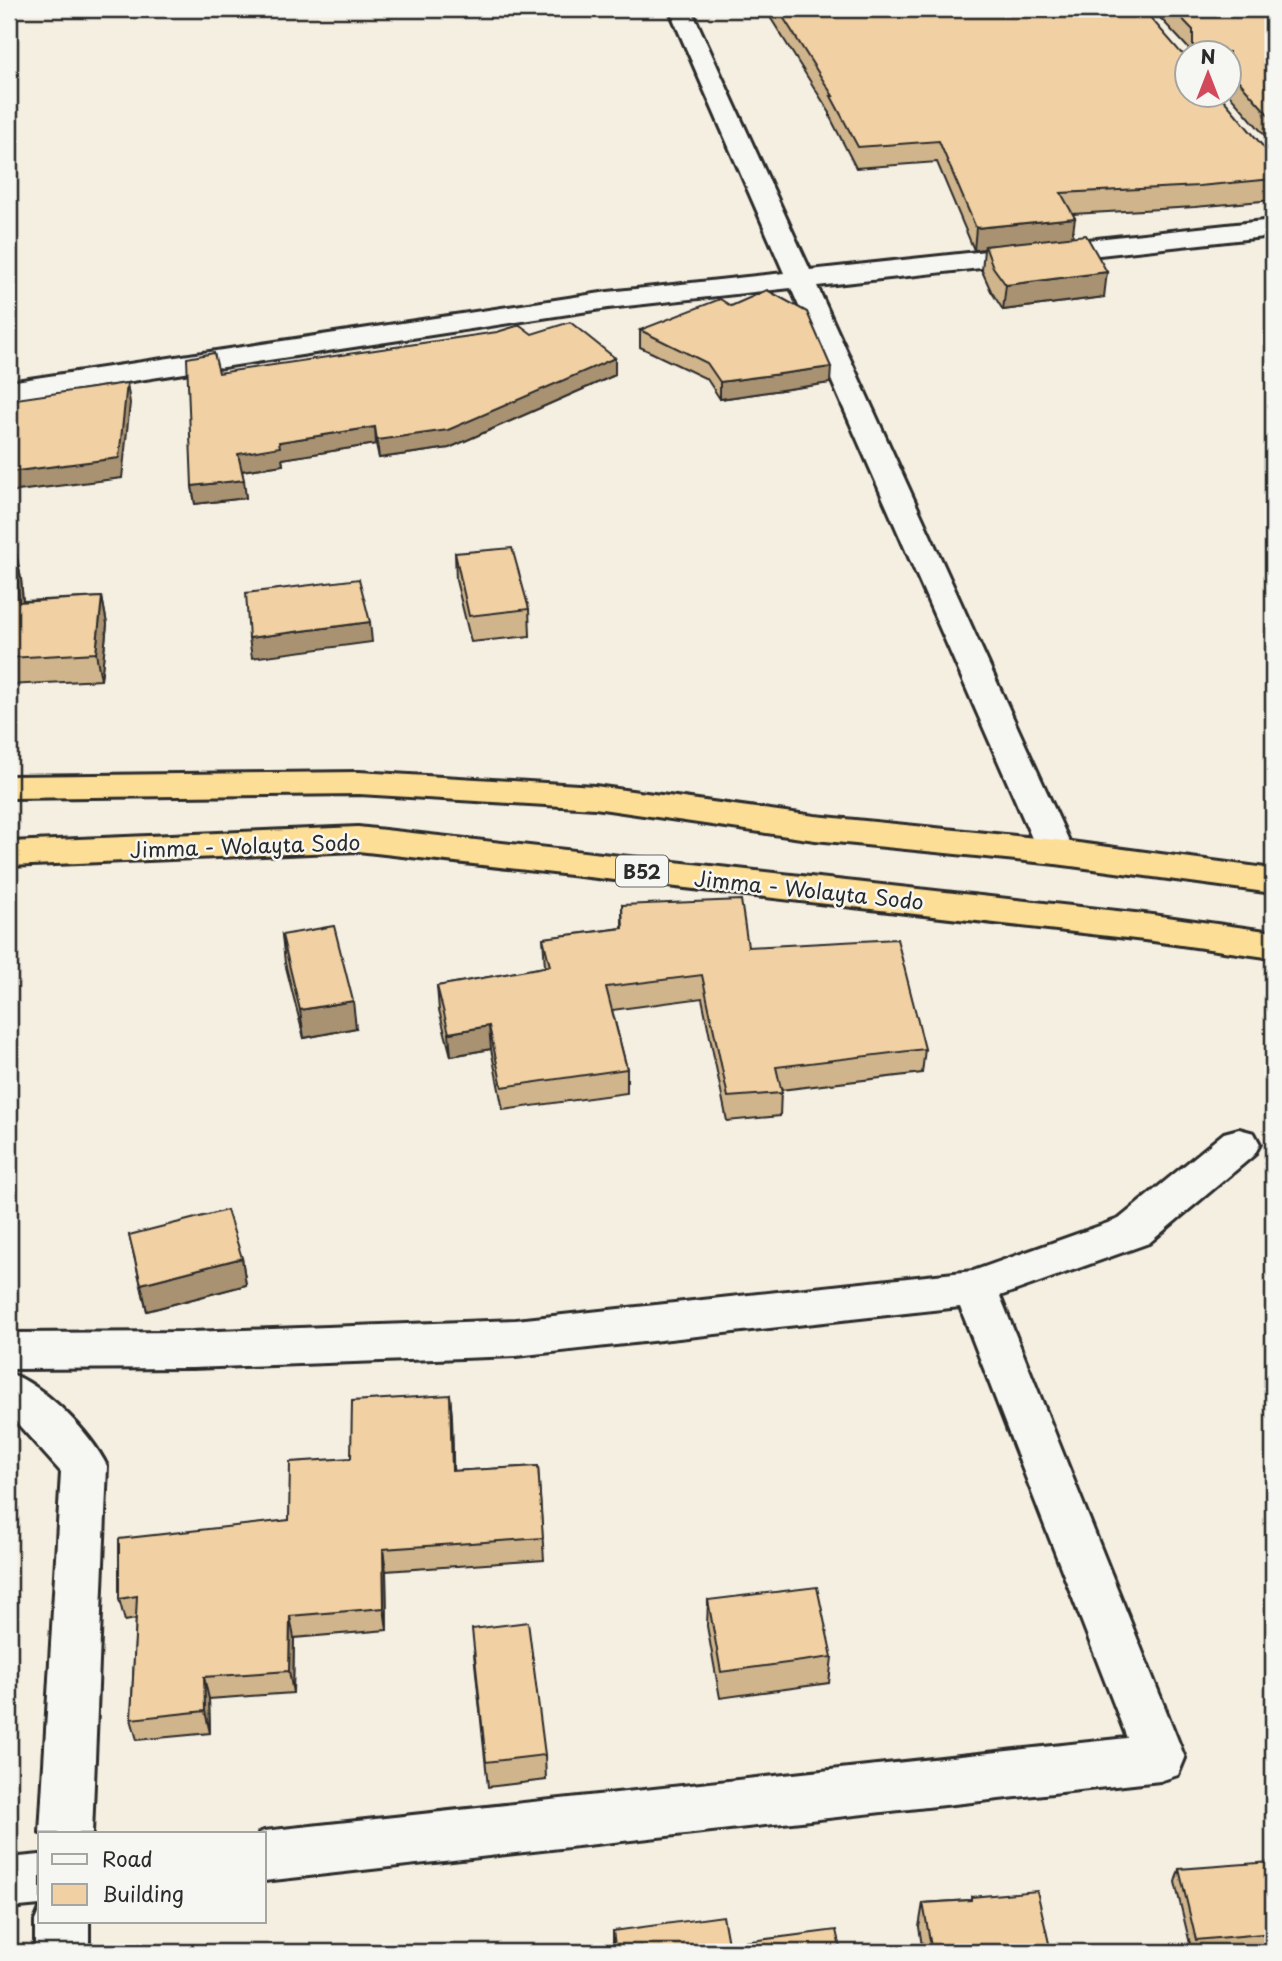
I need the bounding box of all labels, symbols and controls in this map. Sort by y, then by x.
north arrow [1174,38,1244,108]
text: N [1200,42,1216,70]
street label: Jimma - Wolayta Sodo [129,825,361,865]
road number: B52 [616,856,668,886]
street label: Jimma - Wolayta Sodo [693,861,925,917]
legend [38,1832,266,1923]
text: Road [102,1842,153,1874]
text: Building [102,1877,184,1909]

